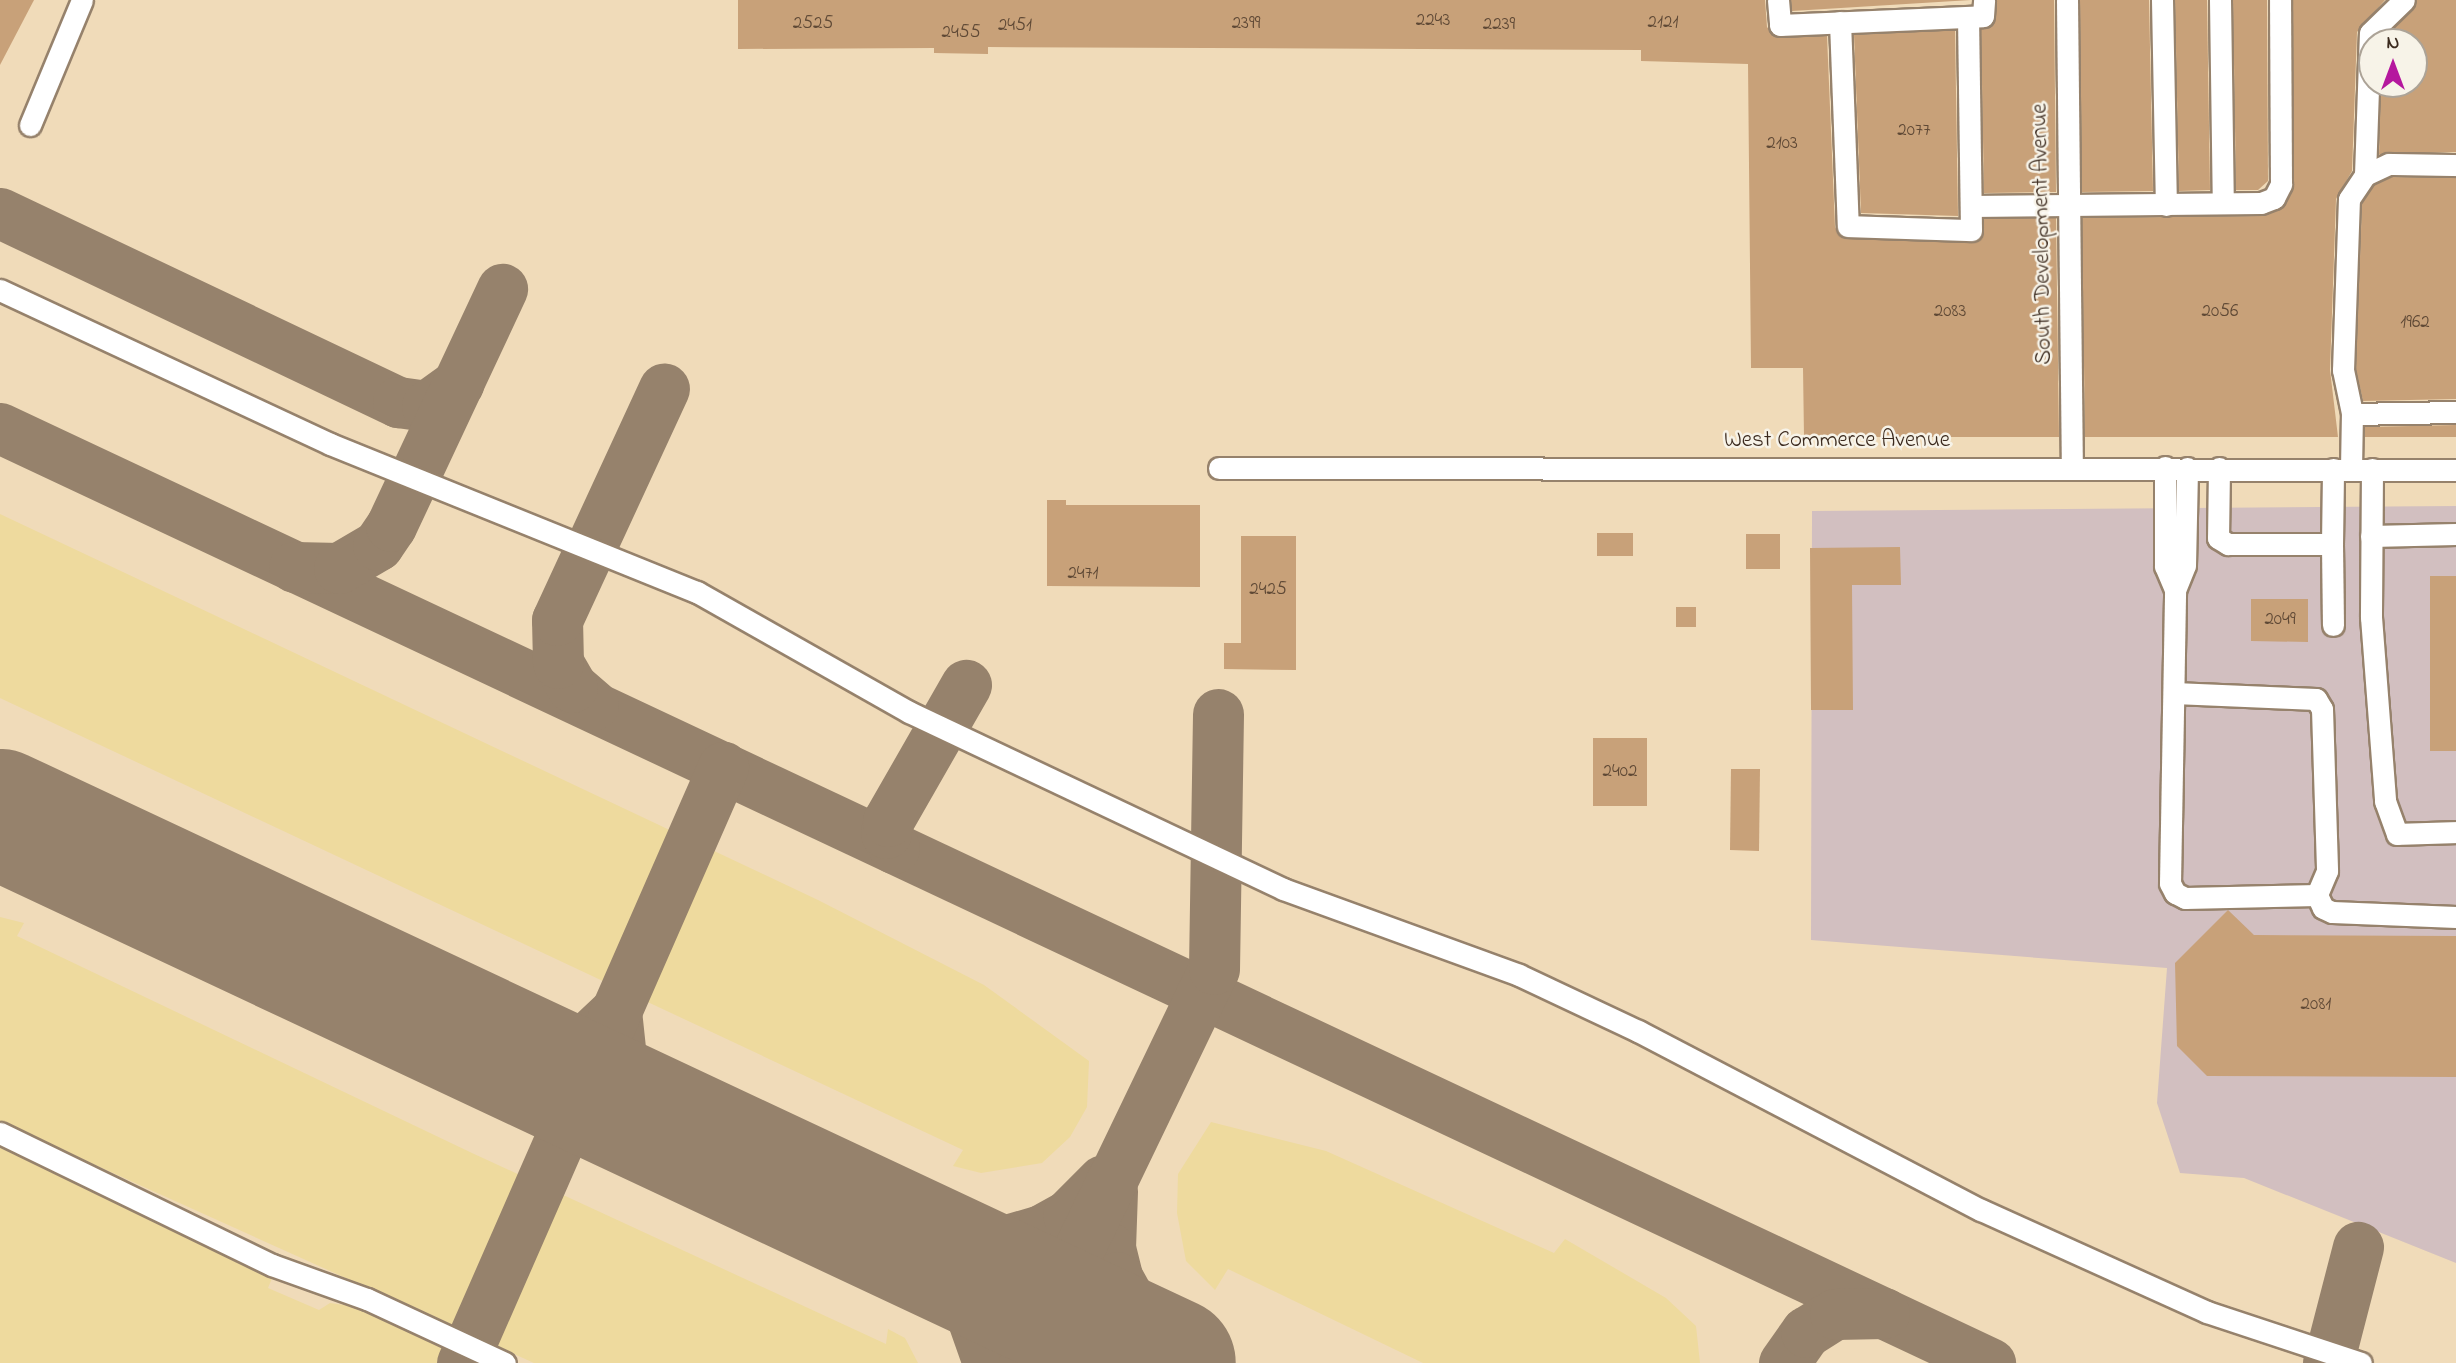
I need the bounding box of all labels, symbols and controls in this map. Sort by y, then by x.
house number: 2243 [1416,10,1450,32]
house number: 2121 [1648,12,1678,34]
house number: 2525 [793,13,833,35]
house number: 2399 [1232,13,1260,35]
house number: 2239 [1483,14,1515,36]
house number: 2451 [998,15,1032,37]
house number: 2455 [941,22,981,44]
north arrow [2358,28,2428,98]
text: N [2387,30,2399,57]
street label: South Development Avenue [2027,103,2059,365]
house number: 2077 [1897,120,1931,142]
house number: 2103 [1766,133,1798,155]
house number: 2083 [1934,301,1966,323]
house number: 2056 [2202,301,2238,323]
house number: 1962 [2400,312,2430,334]
street label: West Commerce Avenue [1724,427,1950,455]
house number: 2471 [1067,563,1099,585]
house number: 2425 [1249,579,1287,601]
house number: 2049 [2264,609,2296,631]
house number: 2402 [1603,761,1637,783]
house number: 2081 [2301,994,2331,1016]

